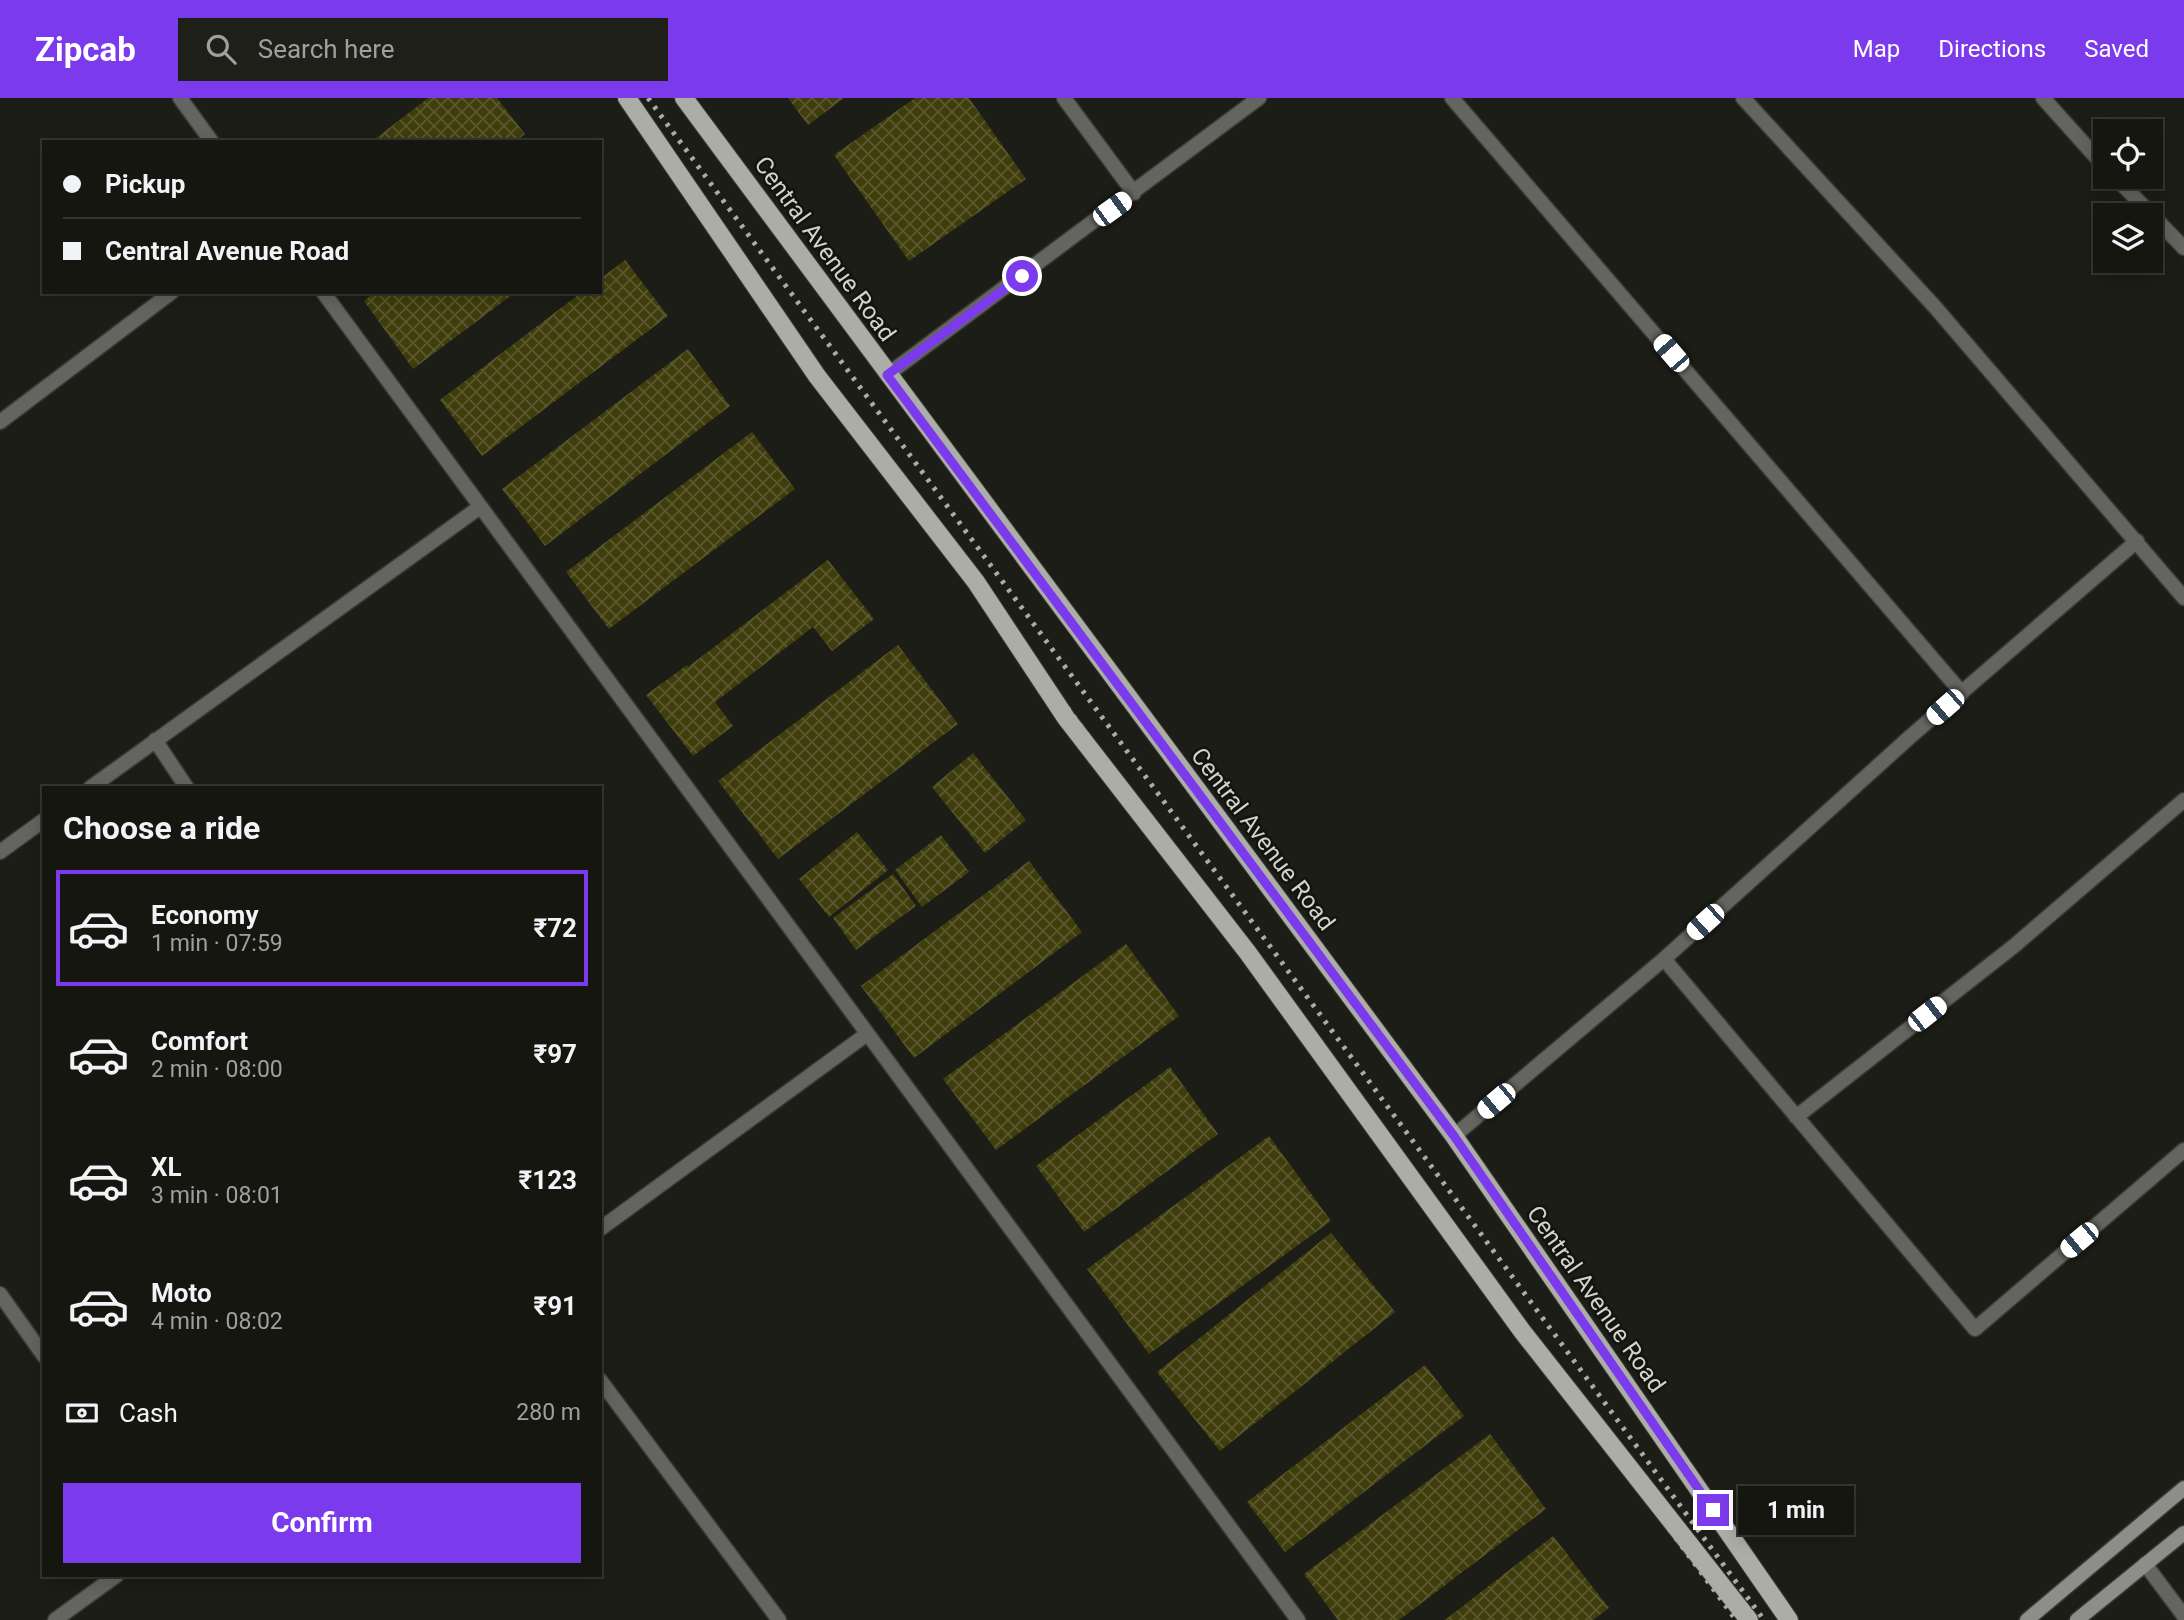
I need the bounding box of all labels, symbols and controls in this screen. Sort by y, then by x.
search box [178,18,668,81]
text: Zipcab [35,30,136,69]
icon: search [202,30,240,68]
text: Search here [258,34,395,64]
text: Map [1853,35,1900,63]
text: Directions [1938,35,2046,63]
text: Saved [2084,35,2149,63]
map controls [2093,119,2163,273]
button: locate [2093,119,2163,189]
street label: Central Avenue Road [749,151,901,347]
text: Pickup [105,169,185,199]
car [1089,188,1136,230]
button: layers [2093,203,2163,273]
text: Central Avenue Road [105,236,349,266]
route start [1006,260,1038,292]
car [1650,330,1693,376]
car [1923,685,1968,729]
street label: Central Avenue Road [1185,742,1341,936]
text: Choose a ride [63,809,260,847]
icon: car [67,897,130,960]
text: Economy [151,900,258,930]
car [1683,900,1728,944]
text: ₹72 [533,913,577,943]
text: 1 min · 07:59 [151,930,283,957]
car [1904,993,1951,1035]
icon: car [67,1023,130,1086]
text: Comfort [151,1026,248,1056]
text: ₹97 [533,1039,577,1069]
text: 2 min · 08:00 [151,1056,283,1083]
car [1474,1079,1519,1123]
icon: car [67,1149,130,1212]
text: XL [151,1152,182,1182]
text: ₹123 [519,1165,577,1195]
text: 3 min · 08:01 [151,1182,283,1209]
street label: Central Avenue Road [1521,1200,1671,1398]
car [2057,1218,2102,1262]
icon: car [67,1275,130,1338]
text: Moto [151,1278,212,1308]
text: ₹91 [533,1291,577,1321]
text: 4 min · 08:02 [151,1308,283,1335]
icon: cash [63,1394,101,1432]
text: Cash [119,1398,178,1428]
text: 280 m [516,1399,581,1426]
button: Confirm [63,1483,581,1563]
callout: 1 min [1738,1486,1853,1534]
route end [1697,1494,1729,1526]
text: 1 min [1767,1497,1825,1524]

